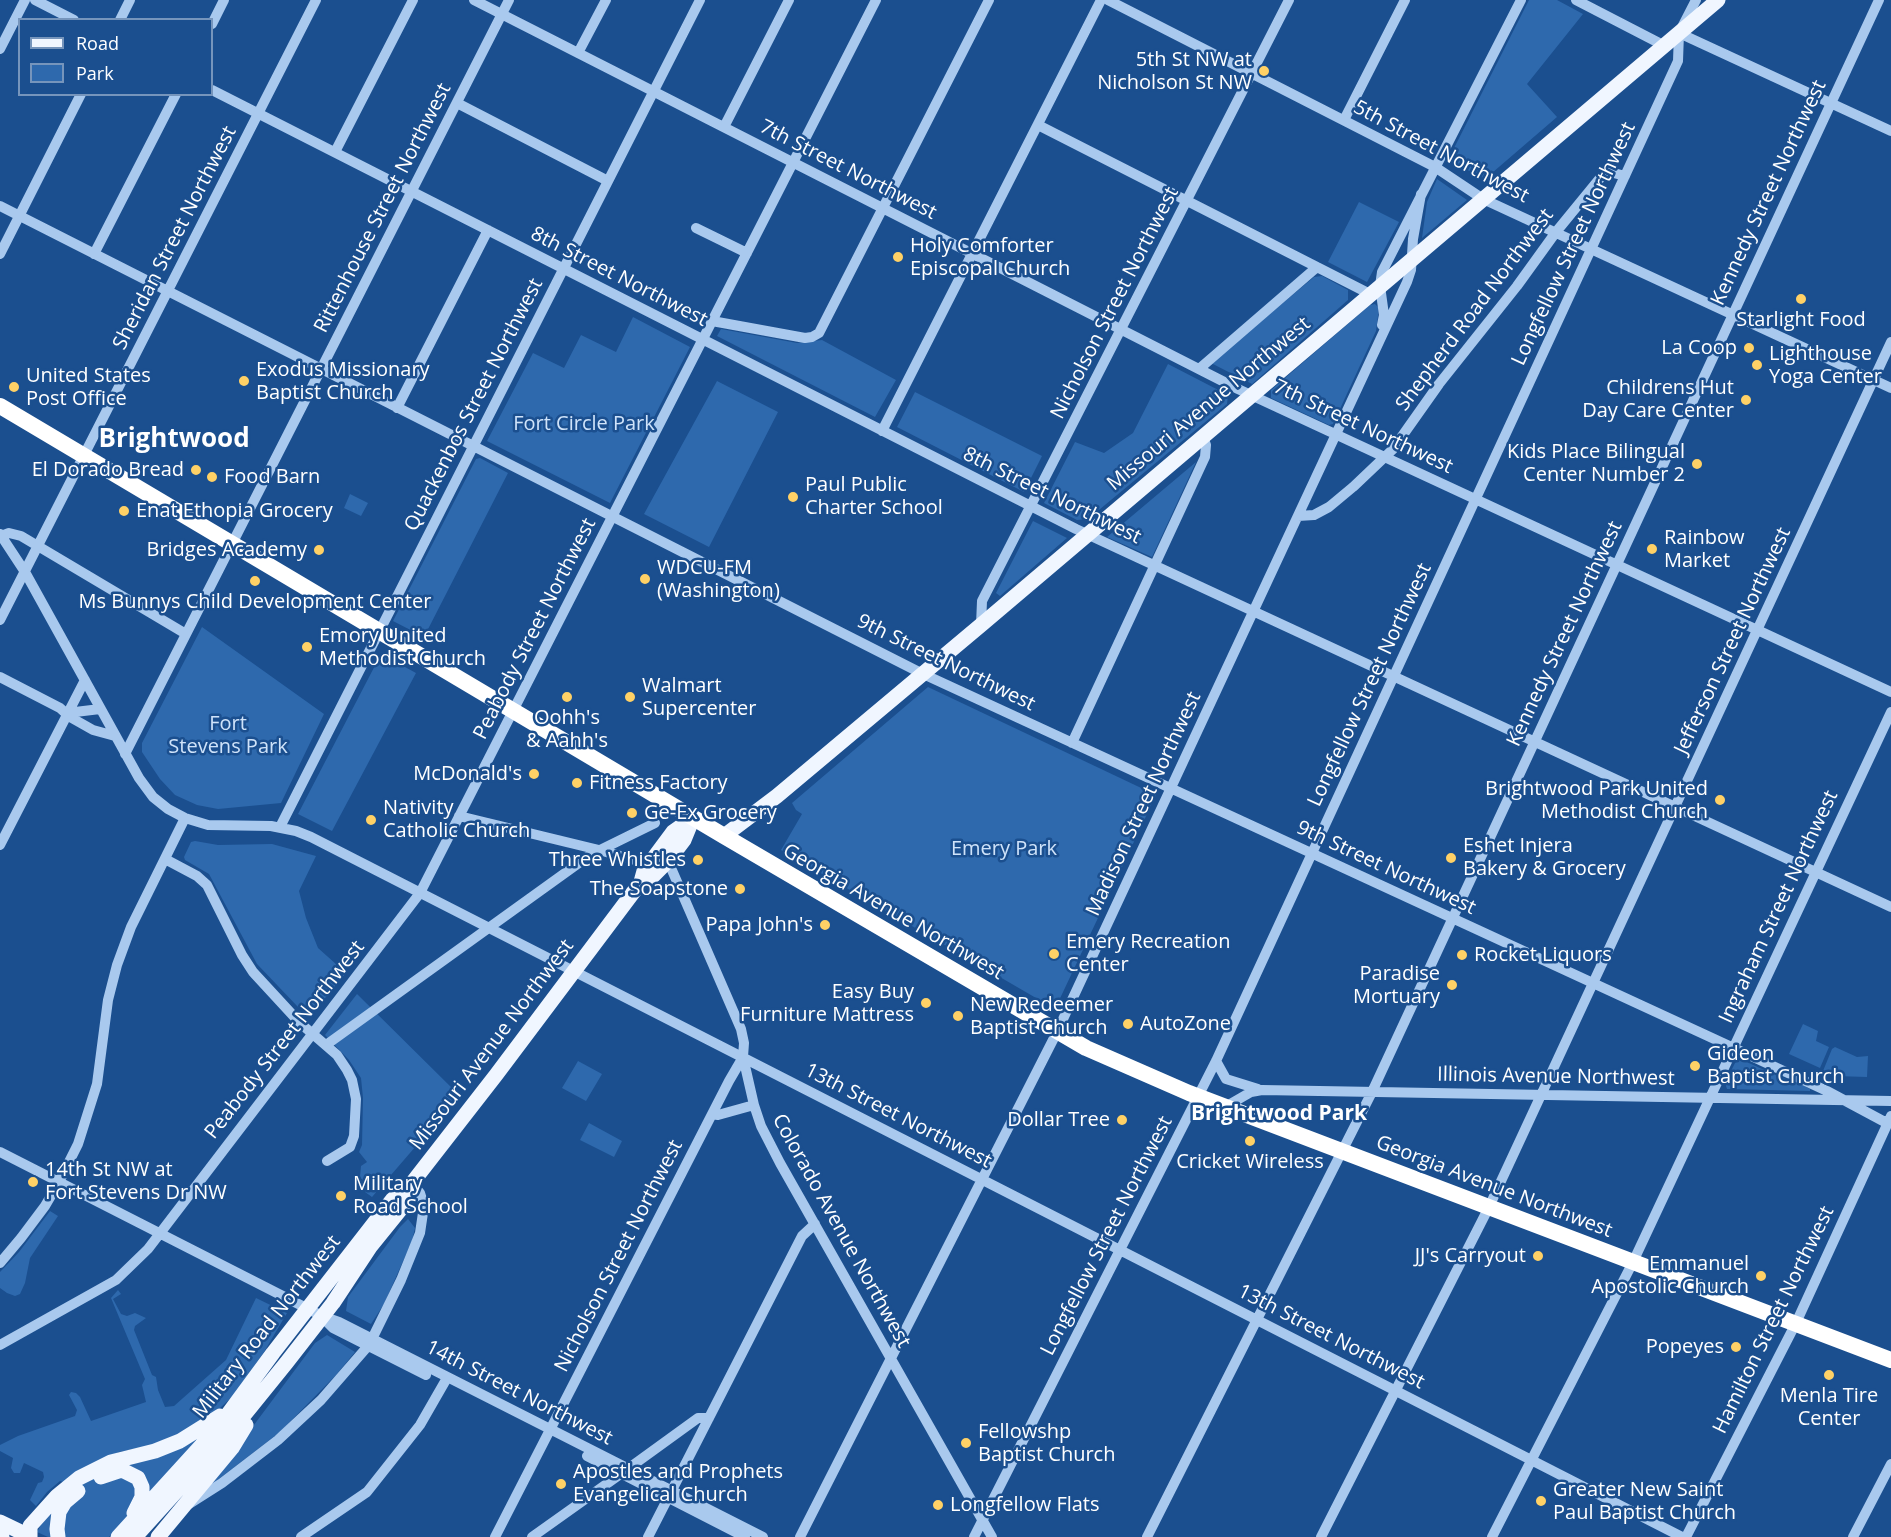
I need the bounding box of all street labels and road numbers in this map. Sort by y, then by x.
street label: Kennedy Street Northwest [1706,77,1832,309]
street label: Rittenhouse Street Northwest [309,79,457,337]
street label: 5th Street Northwest [1349,96,1533,208]
street label: 7th Street Northwest [756,115,940,225]
street label: Longfellow Street Northwest [1507,119,1641,369]
street label: Sheridan Street Northwest [108,122,242,354]
street label: Nicholson Street Northwest [1046,183,1184,423]
street label: Shepherd Road Northwest [1391,204,1559,416]
street label: 8th Street Northwest [527,222,711,332]
street label: Quackenbos Street Northwest [400,275,548,535]
street label: Missouri Avenue Northwest [1103,312,1315,496]
street label: 7th Street Northwest [1270,375,1456,479]
street label: 8th Street Northwest [959,442,1145,550]
street label: Peabody Street Northwest [469,514,601,744]
street label: Kennedy Street Northwest [1502,518,1628,750]
street label: Jefferson Street Northwest [1670,524,1796,758]
street label: Longfellow Street Northwest [1303,560,1437,810]
street label: 9th Street Northwest [853,609,1039,717]
street label: Madison Street Northwest [1081,688,1207,920]
street label: Ingraham Street Northwest [1714,787,1844,1027]
street label: 9th Street Northwest [1293,816,1479,920]
street label: Georgia Avenue Northwest [778,839,1008,985]
street label: Missouri Avenue Northwest [405,935,579,1155]
street label: Peabody Street Northwest [200,936,370,1144]
street label: 13th Street Northwest [801,1058,995,1174]
street label: Illinois Avenue Northwest [1437,1063,1675,1091]
street label: Colorado Avenue Northwest [767,1110,915,1352]
street label: Longfellow Street Northwest [1036,1112,1178,1360]
street label: Georgia Avenue Northwest [1373,1131,1615,1243]
street label: Nicholson Street Northwest [550,1136,688,1376]
street label: Hamilton Street Northwest [1708,1202,1840,1438]
street label: Military Road Northwest [188,1231,346,1423]
street label: 13th Street Northwest [1234,1279,1428,1395]
street label: 14th Street Northwest [422,1335,616,1451]

